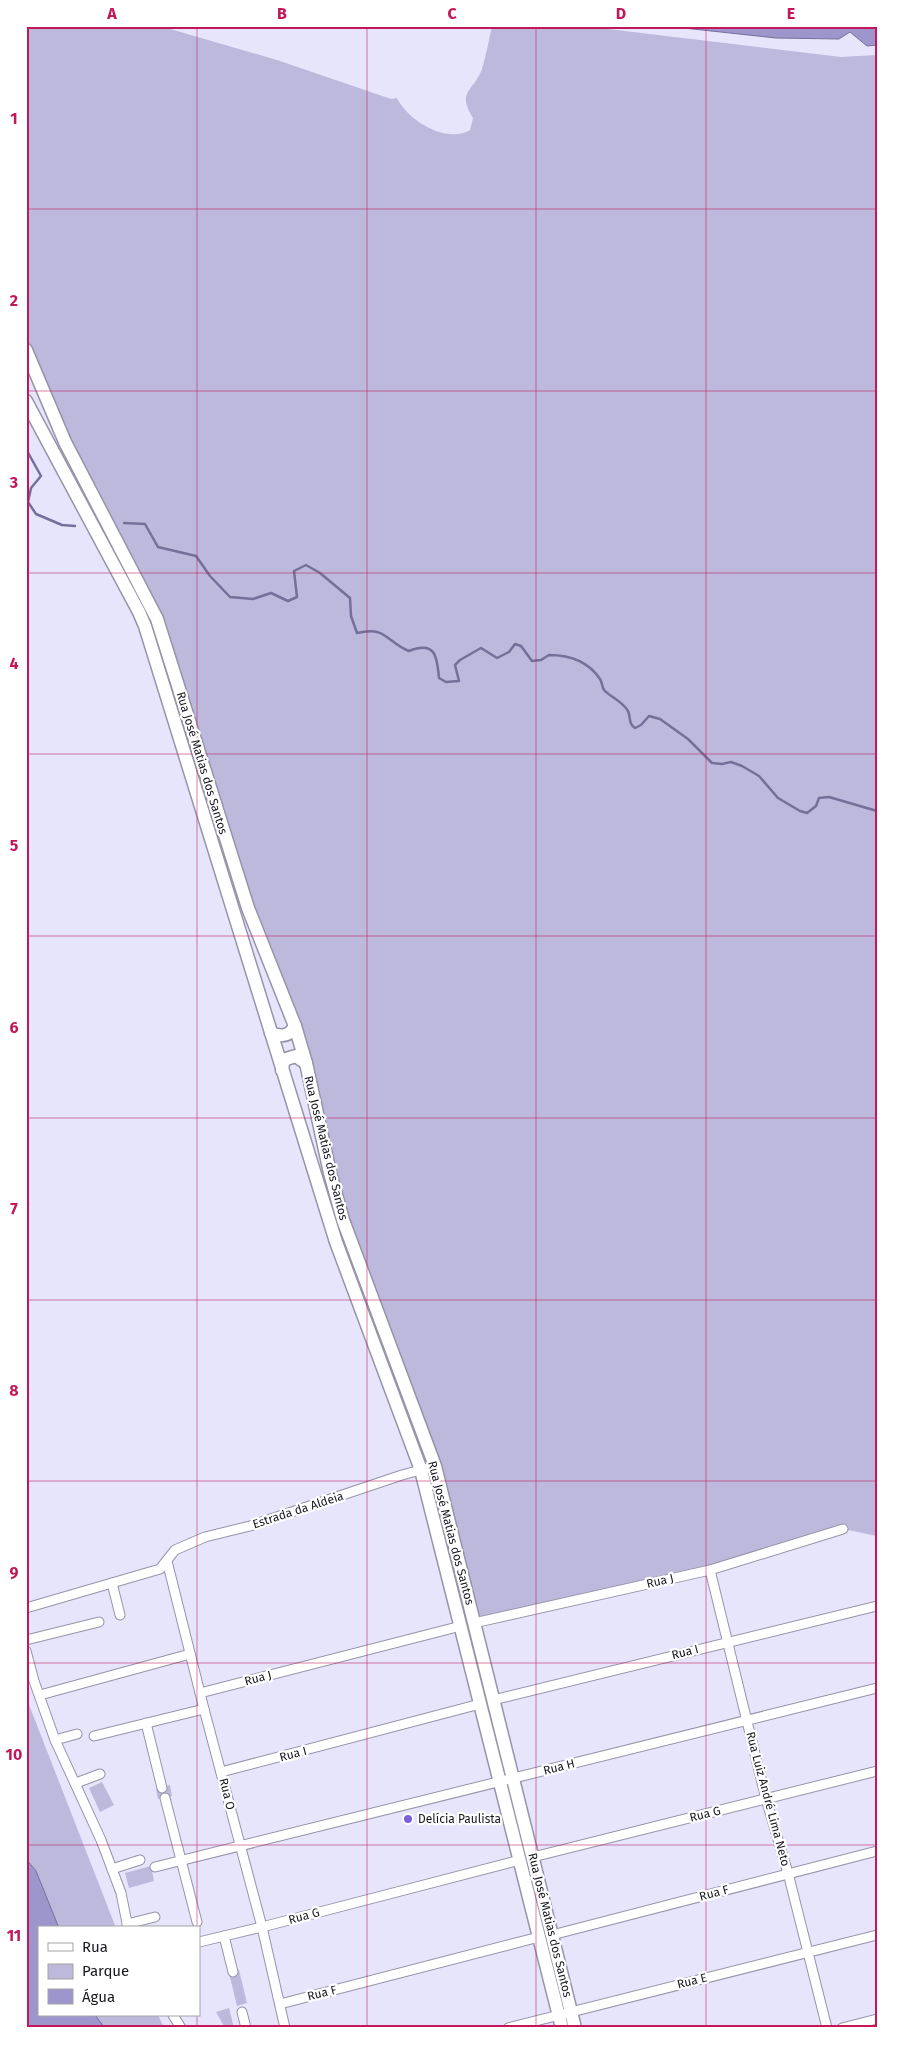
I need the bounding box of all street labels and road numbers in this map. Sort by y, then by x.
street label: Rua José Matias dos Santos [174,690,231,836]
street label: Rua José Matias dos Santos [301,1074,351,1222]
street label: Rua José Matias dos Santos [425,1459,477,1607]
street label: Estrada da Aldeia [251,1489,345,1531]
street label: Rua J [645,1571,675,1591]
street label: Rua I [670,1642,700,1662]
street label: Rua J [243,1668,273,1688]
street label: Rua Luiz André Lima Neto [743,1730,793,1868]
street label: Rua I [278,1744,308,1764]
street label: Rua H [542,1756,576,1778]
street label: Rua O [216,1777,238,1811]
street label: Rua G [688,1803,722,1825]
street label: Rua José Matias dos Santos [525,1851,575,1999]
street label: Rua F [698,1882,730,1904]
street label: Rua G [287,1905,321,1927]
street label: Rua E [676,1971,708,1991]
street label: Rua F [306,1983,338,2003]

